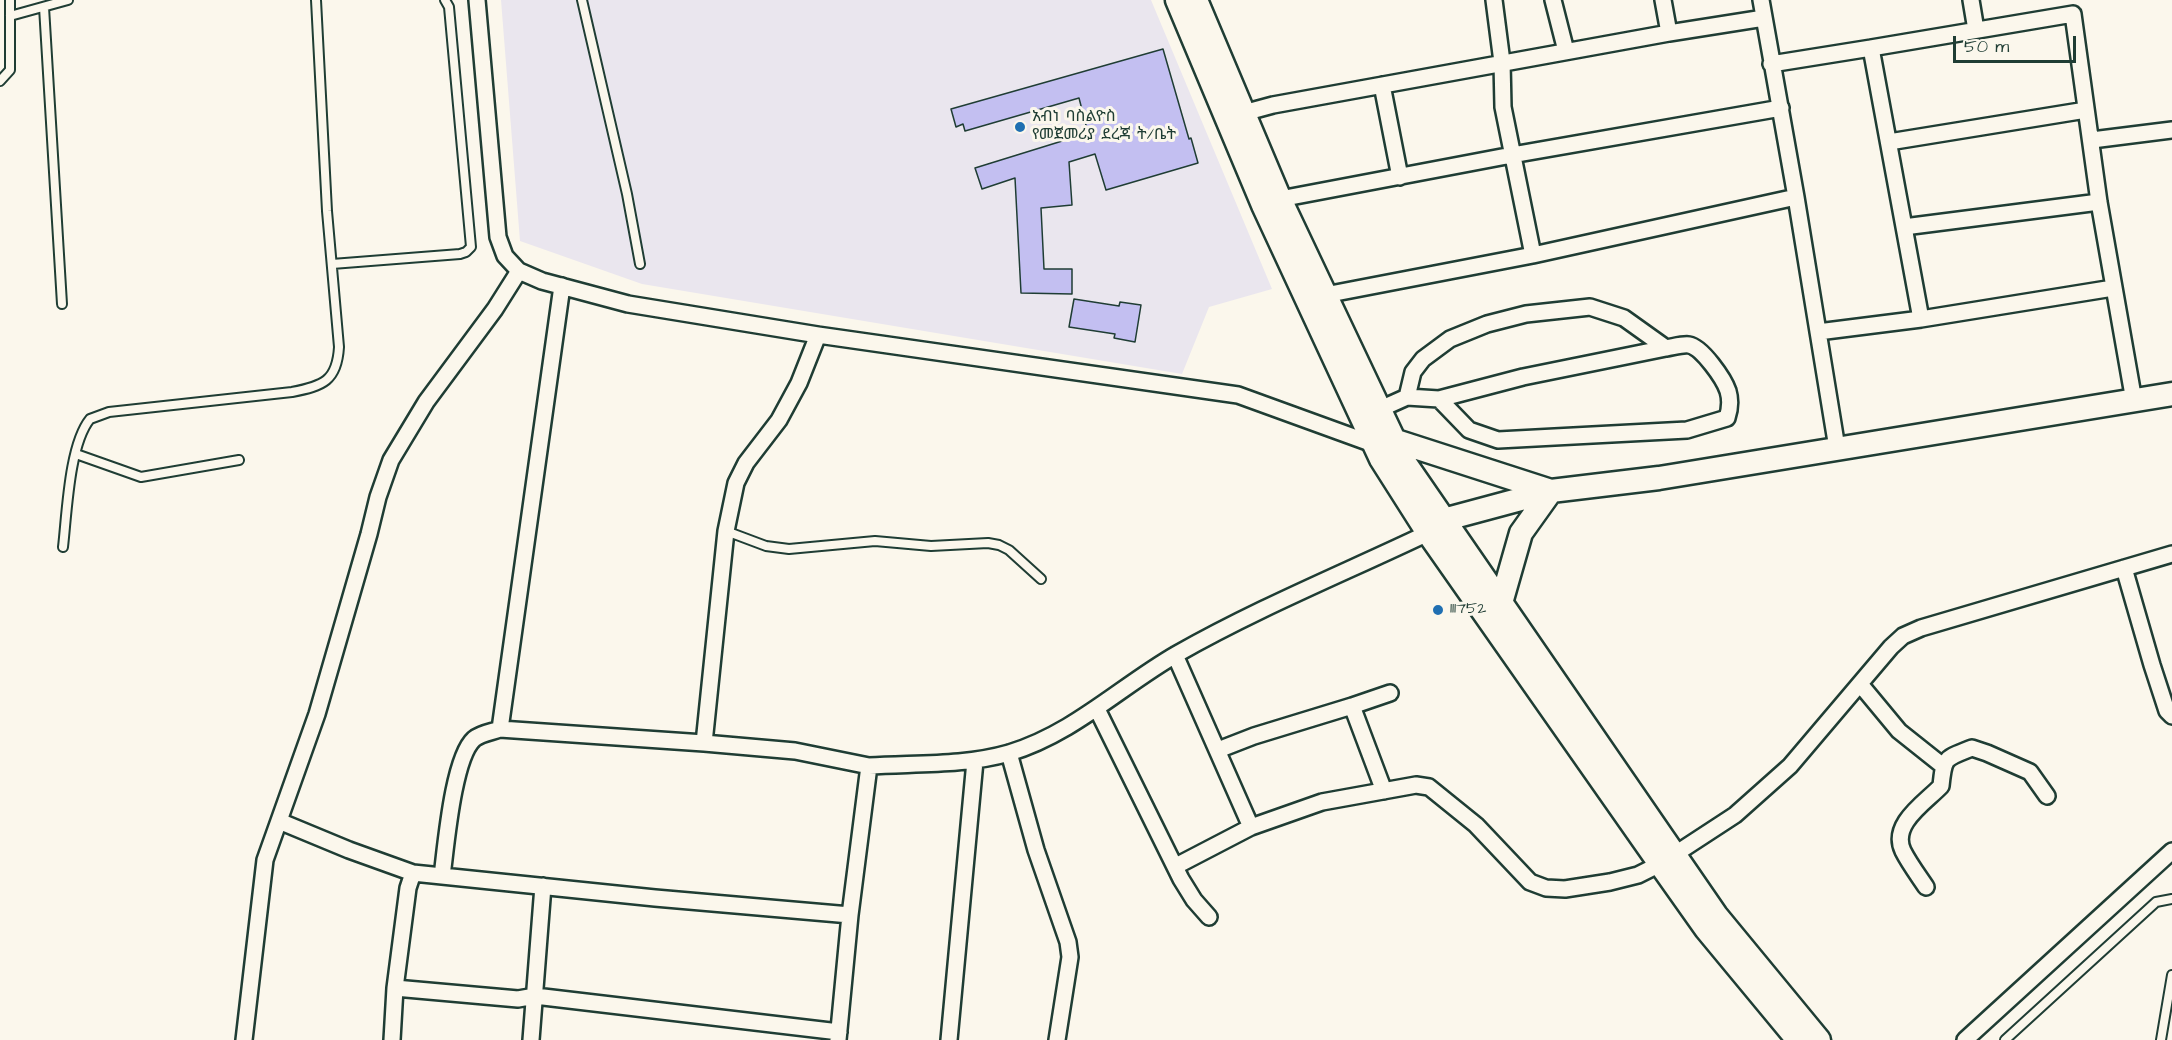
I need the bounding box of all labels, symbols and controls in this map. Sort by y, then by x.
scale bar [1956,24,2079,62]
text: 50 m [1964,34,2009,59]
place label: አብነ ባስልዮስ የመጀመሪያ ደረጃ ት/ቤት [1032,108,1176,146]
marker: አብነ ባስልዮስ የመጀመሪያ ደረጃ ት/ቤት [1013,120,1027,134]
place label: 111752 [1450,600,1486,620]
marker: 111752 [1431,603,1445,617]

